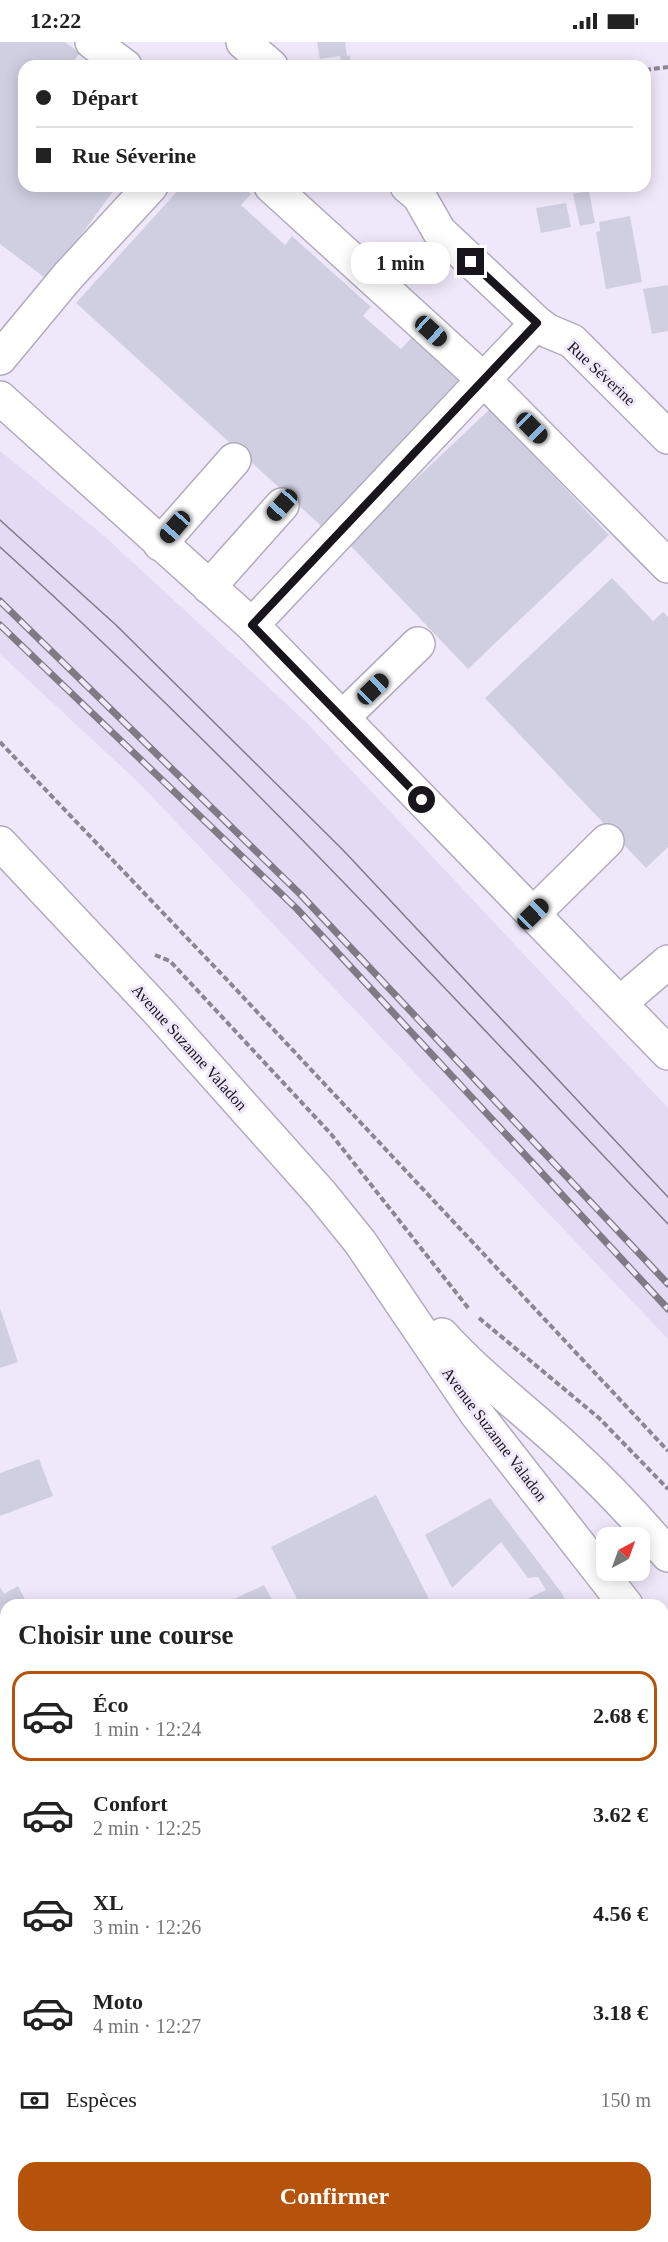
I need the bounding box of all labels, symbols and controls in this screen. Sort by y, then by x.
text: 12:22 [30,8,81,33]
text: Départ [72,85,138,110]
text: Rue Séverine [72,143,196,168]
callout: 1 min [351,241,450,283]
route end [457,248,484,275]
text: 1 min [376,252,425,274]
car [412,312,450,350]
street label: Rue Séverine [565,338,639,409]
car [513,409,551,447]
car [263,486,301,524]
car [156,508,194,546]
car [354,670,392,708]
route start [408,786,435,813]
car [514,895,552,933]
street label: Avenue Suzanne Valadon [129,981,250,1114]
street label: Avenue Suzanne Valadon [439,1364,550,1504]
north arrow [596,1527,650,1581]
map controls [596,1527,650,1581]
text: Choisir une course [18,1620,234,1650]
icon: car [21,1689,75,1743]
text: Éco [93,1692,128,1717]
text: 2.68 € [593,1703,648,1728]
text: 1 min · 12:24 [93,1718,201,1740]
icon: car [21,1788,75,1842]
text: Confort [93,1791,168,1816]
text: 3.62 € [593,1802,648,1827]
text: 2 min · 12:25 [93,1817,201,1839]
icon: car [21,1887,75,1941]
text: XL [93,1890,124,1915]
text: 4.56 € [593,1901,648,1926]
text: 3 min · 12:26 [93,1916,201,1938]
icon: car [21,1986,75,2040]
text: Moto [93,1989,143,2014]
text: 3.18 € [593,2000,648,2025]
text: 4 min · 12:27 [93,2015,201,2037]
icon: cash [18,2084,51,2117]
text: Espèces [66,2087,137,2112]
text: 150 m [600,2089,651,2111]
button: Confirmer [18,2162,651,2231]

